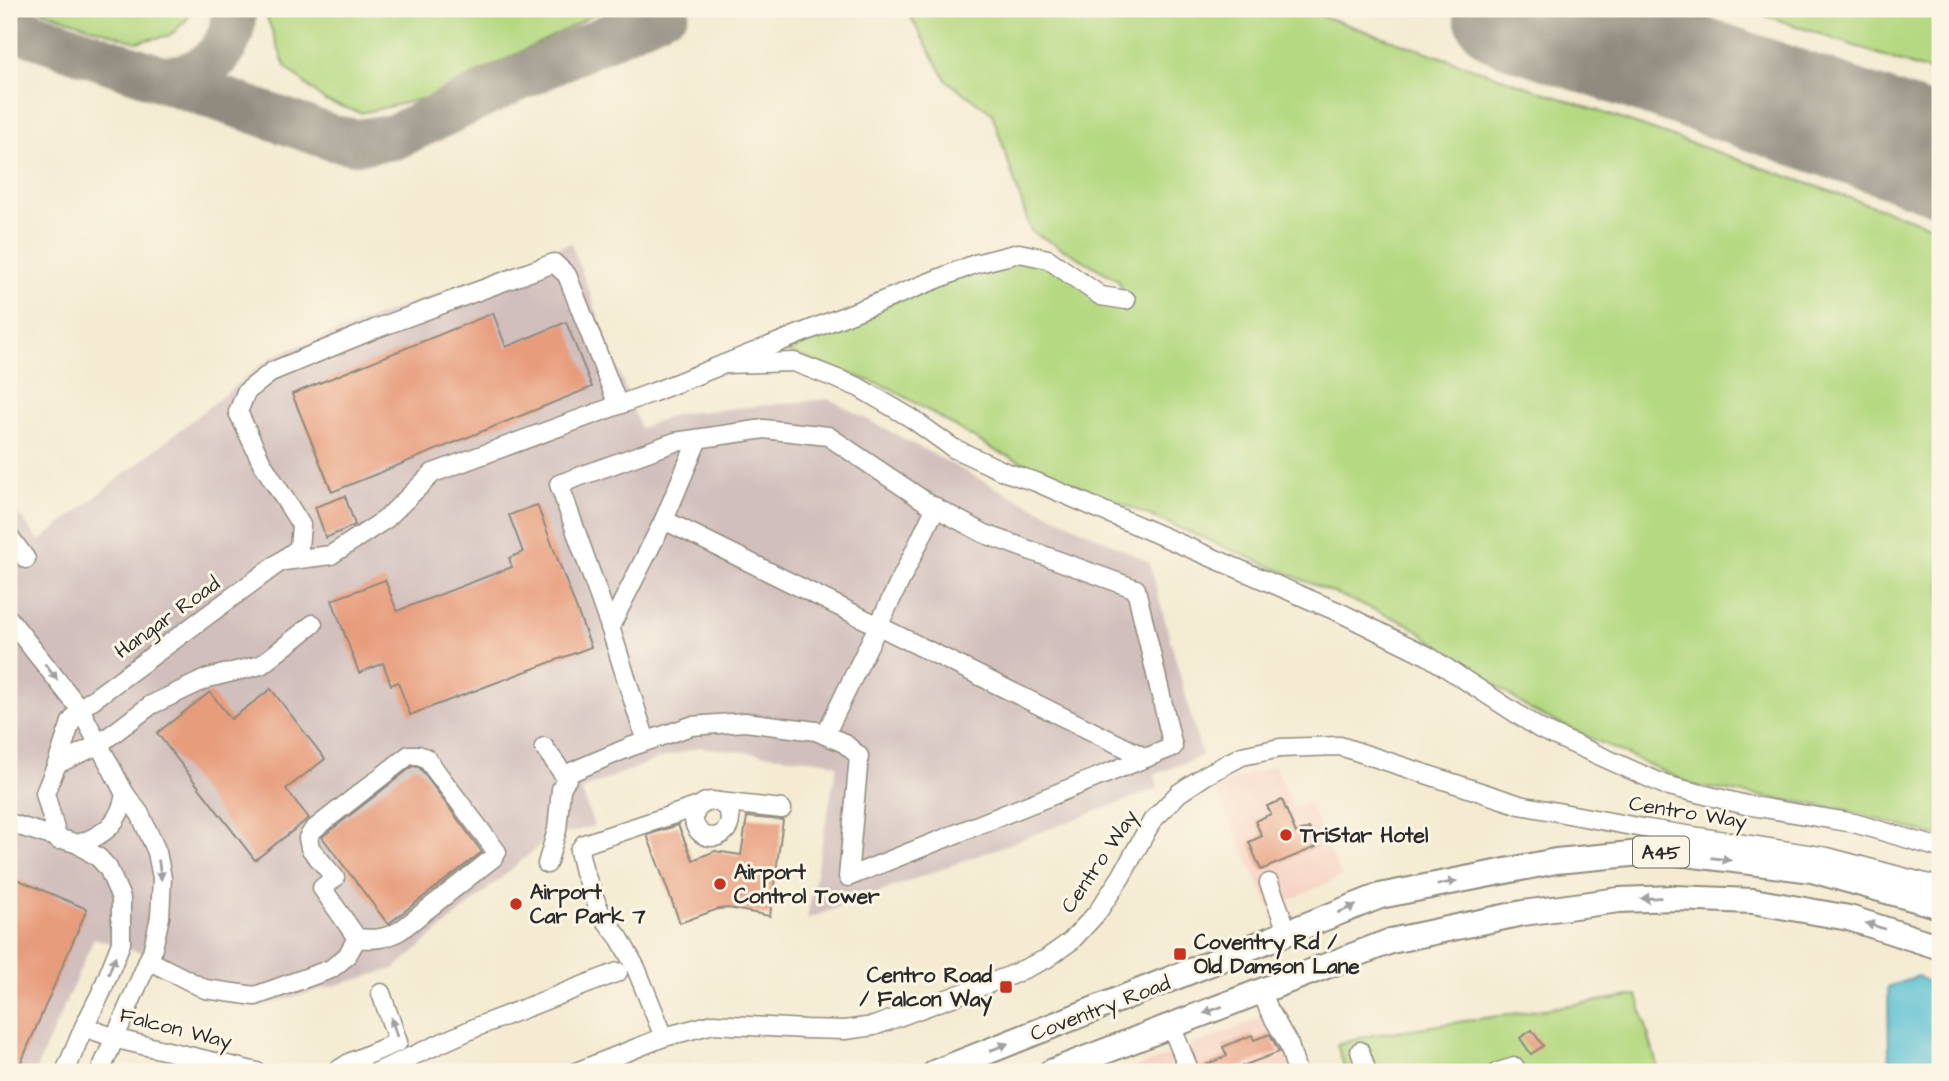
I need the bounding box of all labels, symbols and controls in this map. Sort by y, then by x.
street label: Hangar Road [109,569,227,667]
one-way arrow [44,663,59,681]
street label: Centro Way [1627,789,1749,838]
street label: Centro Way [1054,803,1147,920]
place label: TriStar Hotel [1299,821,1429,850]
marker: TriStar Hotel [1278,827,1294,843]
road number: A45 [1633,836,1689,867]
one-way arrow [1710,853,1732,864]
place label: Airport Control Tower [734,858,880,911]
one-way arrow [155,859,166,881]
marker: Airport Control Tower [712,876,728,892]
place label: Airport Car Park 7 [530,878,646,931]
one-way arrow [1436,878,1458,889]
one-way arrow [1639,893,1661,904]
marker: Airport Car Park 7 [508,896,524,912]
one-way arrow [1337,904,1358,915]
one-way arrow [1865,920,1886,930]
place label: Coventry Rd / Old Damson Lane [1194,928,1360,981]
marker: Coventry Rd / Old Damson Lane [1172,946,1188,962]
one-way arrow [107,954,118,975]
place label: Centro Road / Falcon Way [860,961,992,1017]
street label: Coventry Road [1026,968,1175,1050]
marker: Centro Road / Falcon Way [998,979,1014,995]
street label: Falcon Way [116,1001,235,1058]
one-way arrow [1202,1005,1223,1016]
one-way arrow [388,1016,398,1037]
one-way arrow [989,1042,1010,1053]

